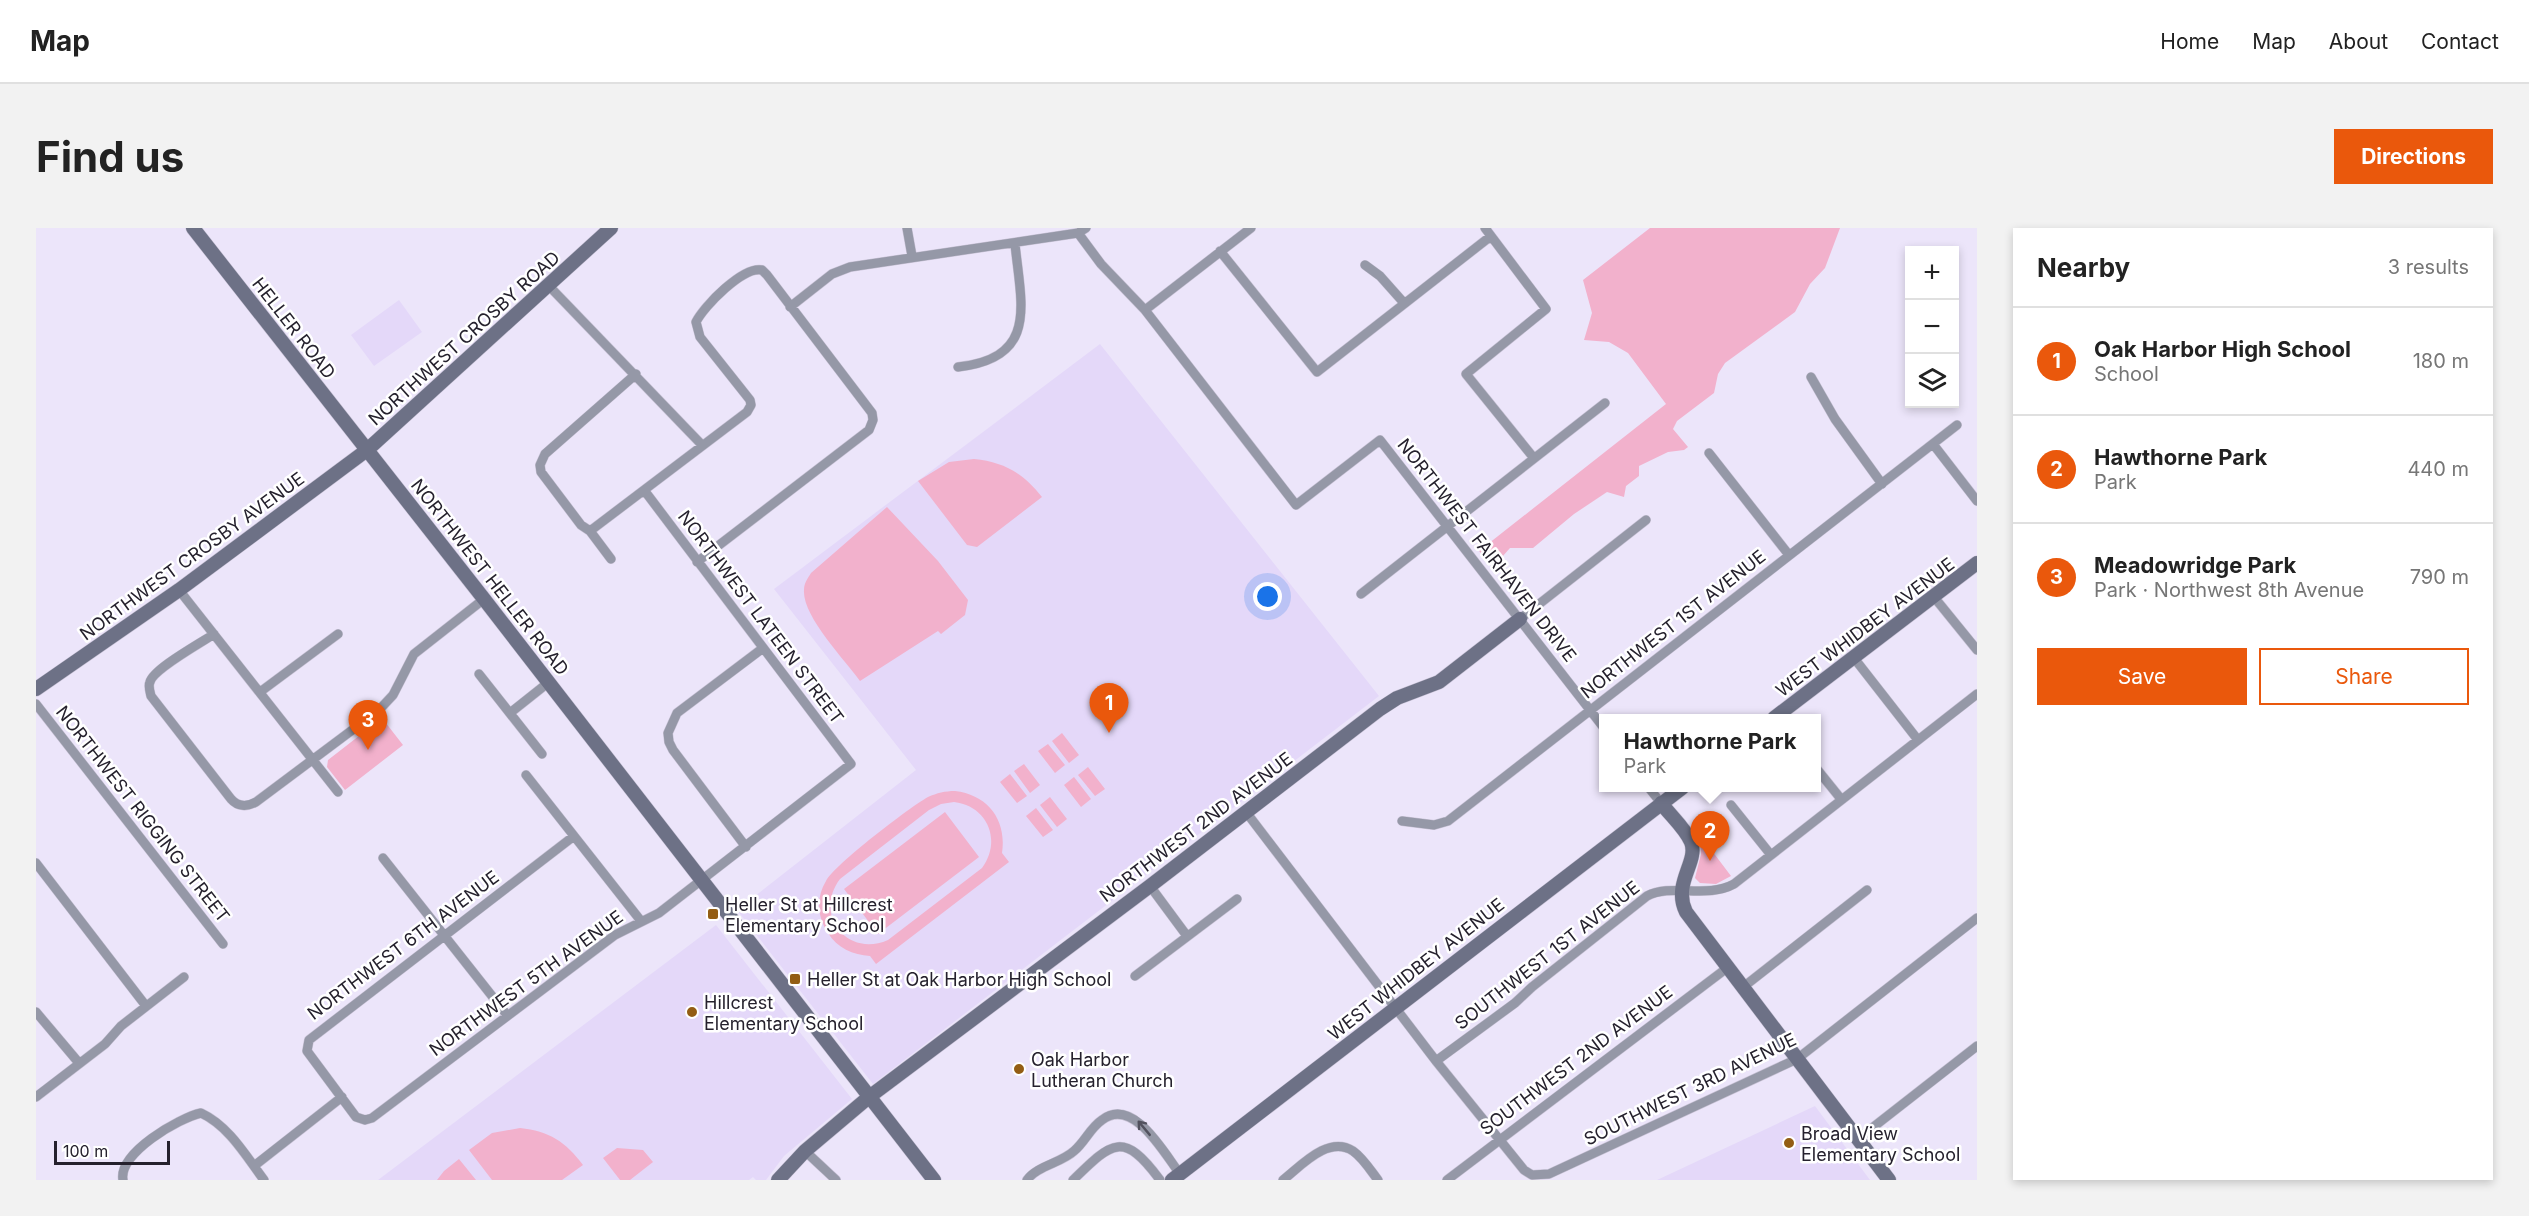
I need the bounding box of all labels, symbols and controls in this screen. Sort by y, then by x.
text: Map [30,24,90,58]
text: Home [2160,29,2219,54]
text: Map [2252,29,2296,54]
text: About [2329,29,2388,54]
text: Contact [2421,29,2499,54]
button: Directions [2334,129,2493,184]
text: Find us [36,131,184,182]
map controls [1905,246,1959,408]
button: + [1905,246,1959,300]
street label: NORTHWEST CROSBY ROAD [364,247,564,429]
text: Nearby [2037,252,2130,283]
text: 3 results [2388,255,2469,279]
street label: HELLER ROAD [248,273,340,383]
button: − [1905,300,1959,354]
text: Oak Harbor High School [2094,336,2351,362]
text: 1 [2052,349,2061,373]
text: 180 m [2413,349,2469,373]
button: layers [1905,354,1959,408]
text: School [2094,362,2159,386]
street label: NORTHWEST FAIRHAVEN DRIVE [1393,434,1581,666]
text: Hawthorne Park [2094,444,2267,470]
text: 2 [2050,457,2063,481]
text: 440 m [2407,457,2469,481]
street label: NORTHWEST CROSBY AVENUE [76,468,308,644]
text: Park [2094,470,2137,494]
street label: NORTHWEST HELLER ROAD [407,475,573,679]
street label: NORTHWEST LATEEN STREET [674,506,848,728]
street label: NORTHWEST 1ST AVENUE [1577,545,1769,703]
text: Meadowridge Park [2094,552,2296,578]
street label: WEST WHIDBEY AVENUE [1772,553,1958,701]
text: 3 [2050,565,2063,589]
text: 790 m [2410,565,2469,589]
text: Park · Northwest 8th Avenue [2094,578,2364,602]
your location [1253,582,1282,611]
button: Save [2037,648,2247,705]
button: Share [2259,648,2469,705]
pin: 1 [1090,684,1128,733]
pin: 3 [348,700,388,750]
street label: NORTHWEST RIGGING STREET [52,702,234,926]
popup [1599,714,1821,792]
text: Hawthorne Park [1623,728,1797,754]
street label: NORTHWEST 2ND AVENUE [1096,748,1296,906]
text: Park [1623,754,1666,778]
pin: 2 [1690,812,1730,861]
street label: NORTHWEST 6TH AVENUE [303,866,503,1024]
street label: SOUTHWEST 1ST AVENUE [1451,876,1643,1034]
place label: Heller St at Hillcrest Elementary School [725,894,893,936]
street label: WEST WHIDBEY AVENUE [1324,894,1508,1044]
street label: NORTHWEST 5TH AVENUE [425,906,627,1060]
marker: Heller St at Hillcrest Elementary School [706,907,720,921]
place label: Heller St at Oak Harbor High School [807,969,1111,990]
marker: Heller St at Oak Harbor High School [788,972,802,986]
street label: SOUTHWEST 2ND AVENUE [1476,981,1676,1139]
place label: Hillcrest Elementary School [704,992,863,1034]
marker: Hillcrest Elementary School [685,1005,699,1019]
street label: SOUTHWEST 3RD AVENUE [1580,1028,1800,1150]
place label: Oak Harbor Lutheran Church [1031,1049,1173,1091]
marker: Oak Harbor Lutheran Church [1012,1062,1026,1076]
one-way arrow [1137,1121,1151,1136]
place label: Broad View Elementary School [1801,1123,1960,1165]
marker: Broad View Elementary School [1782,1136,1796,1150]
scale bar [54,1138,170,1166]
text: 100 m [63,1141,108,1161]

